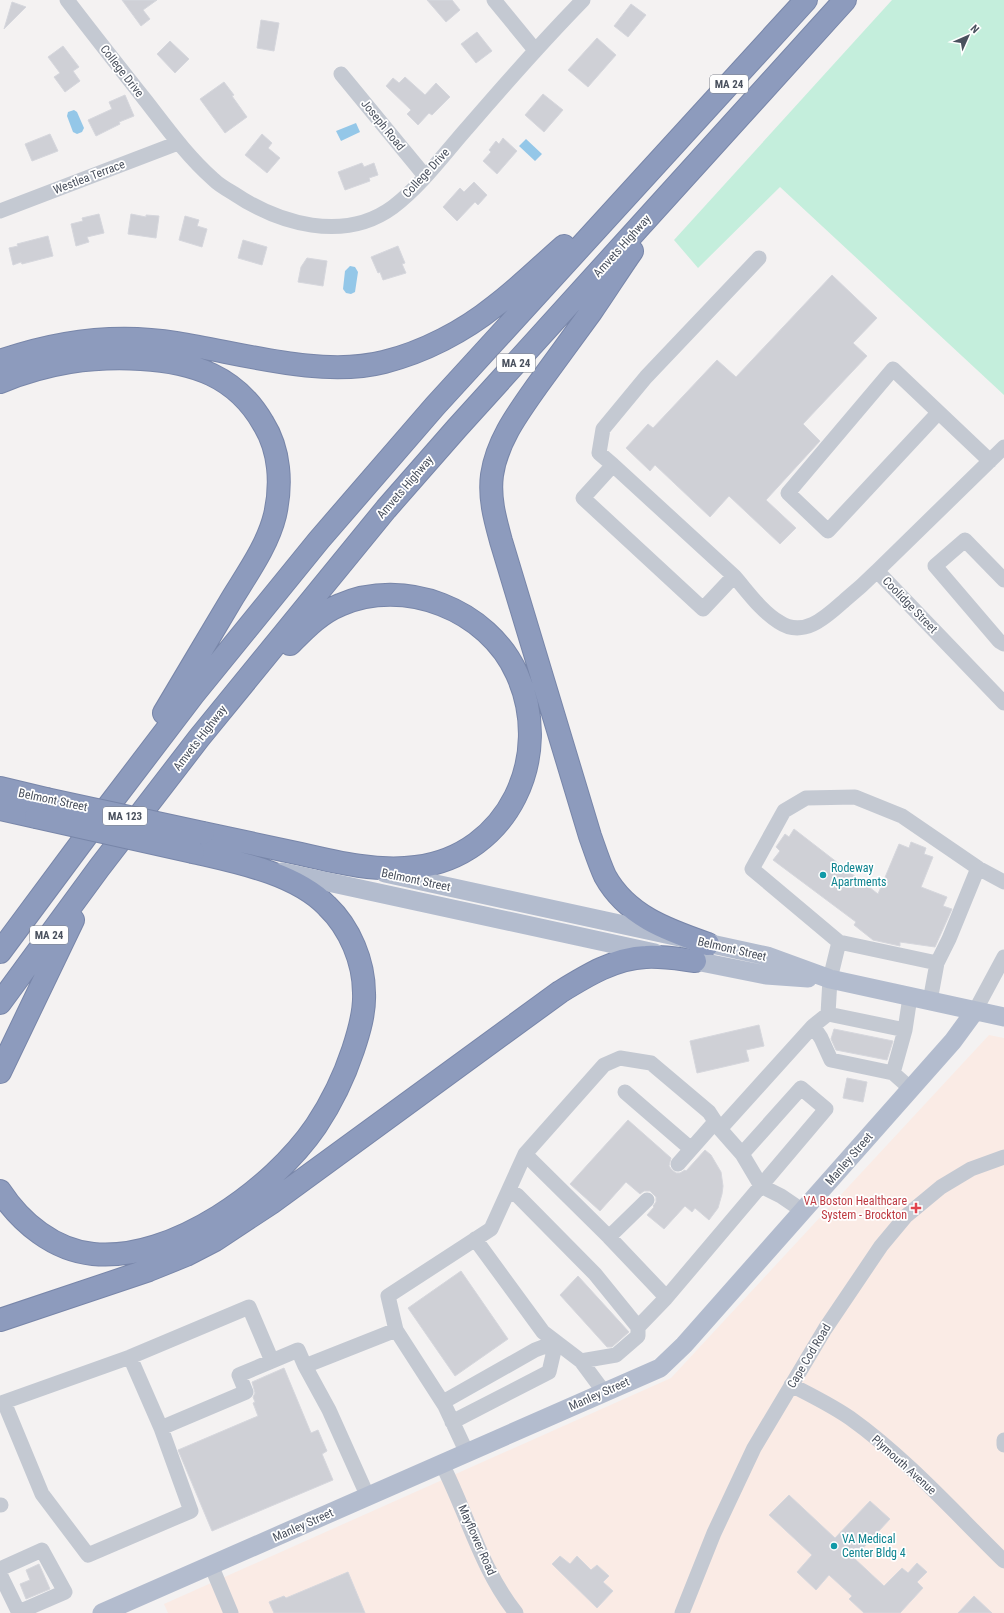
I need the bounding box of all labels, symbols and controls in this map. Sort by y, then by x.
north arrow [948,16,988,56]
text: N [968,22,982,36]
street label: College Drive [97,42,147,100]
road number: MA 24 [710,75,748,93]
street label: Joseph Road [358,97,408,153]
street label: College Drive [400,145,453,201]
street label: Westlea Terrace [51,157,127,197]
street label: Amvets Highway [590,212,654,280]
road number: MA 24 [497,354,535,372]
street label: Amvets Highway [374,453,436,521]
street label: Coolidge Street [880,574,941,636]
street label: Amvets Highway [170,703,230,773]
street label: Belmont Street [17,786,89,814]
road number: MA 123 [103,807,147,825]
place label: Rodeway Apartments [831,861,887,889]
street label: Belmont Street [380,866,452,894]
marker: Rodeway Apartments [818,870,828,880]
road number: MA 24 [30,926,68,944]
street label: Belmont Street [696,934,768,964]
street label: Manley Street [822,1130,876,1188]
place label: VA Boston Healthcare System - Brockton [804,1194,907,1222]
marker: VA Boston Healthcare System - Brockton [910,1202,922,1214]
street label: Cape Cod Road [784,1321,834,1391]
street label: Manley Street [567,1374,632,1414]
street label: Plymouth Avenue [869,1432,939,1498]
street label: Mayflower Road [455,1503,499,1577]
street label: Manley Street [271,1505,336,1545]
place label: VA Medical Center Bldg 4 [842,1532,906,1560]
marker: VA Medical Center Bldg 4 [829,1541,839,1551]

